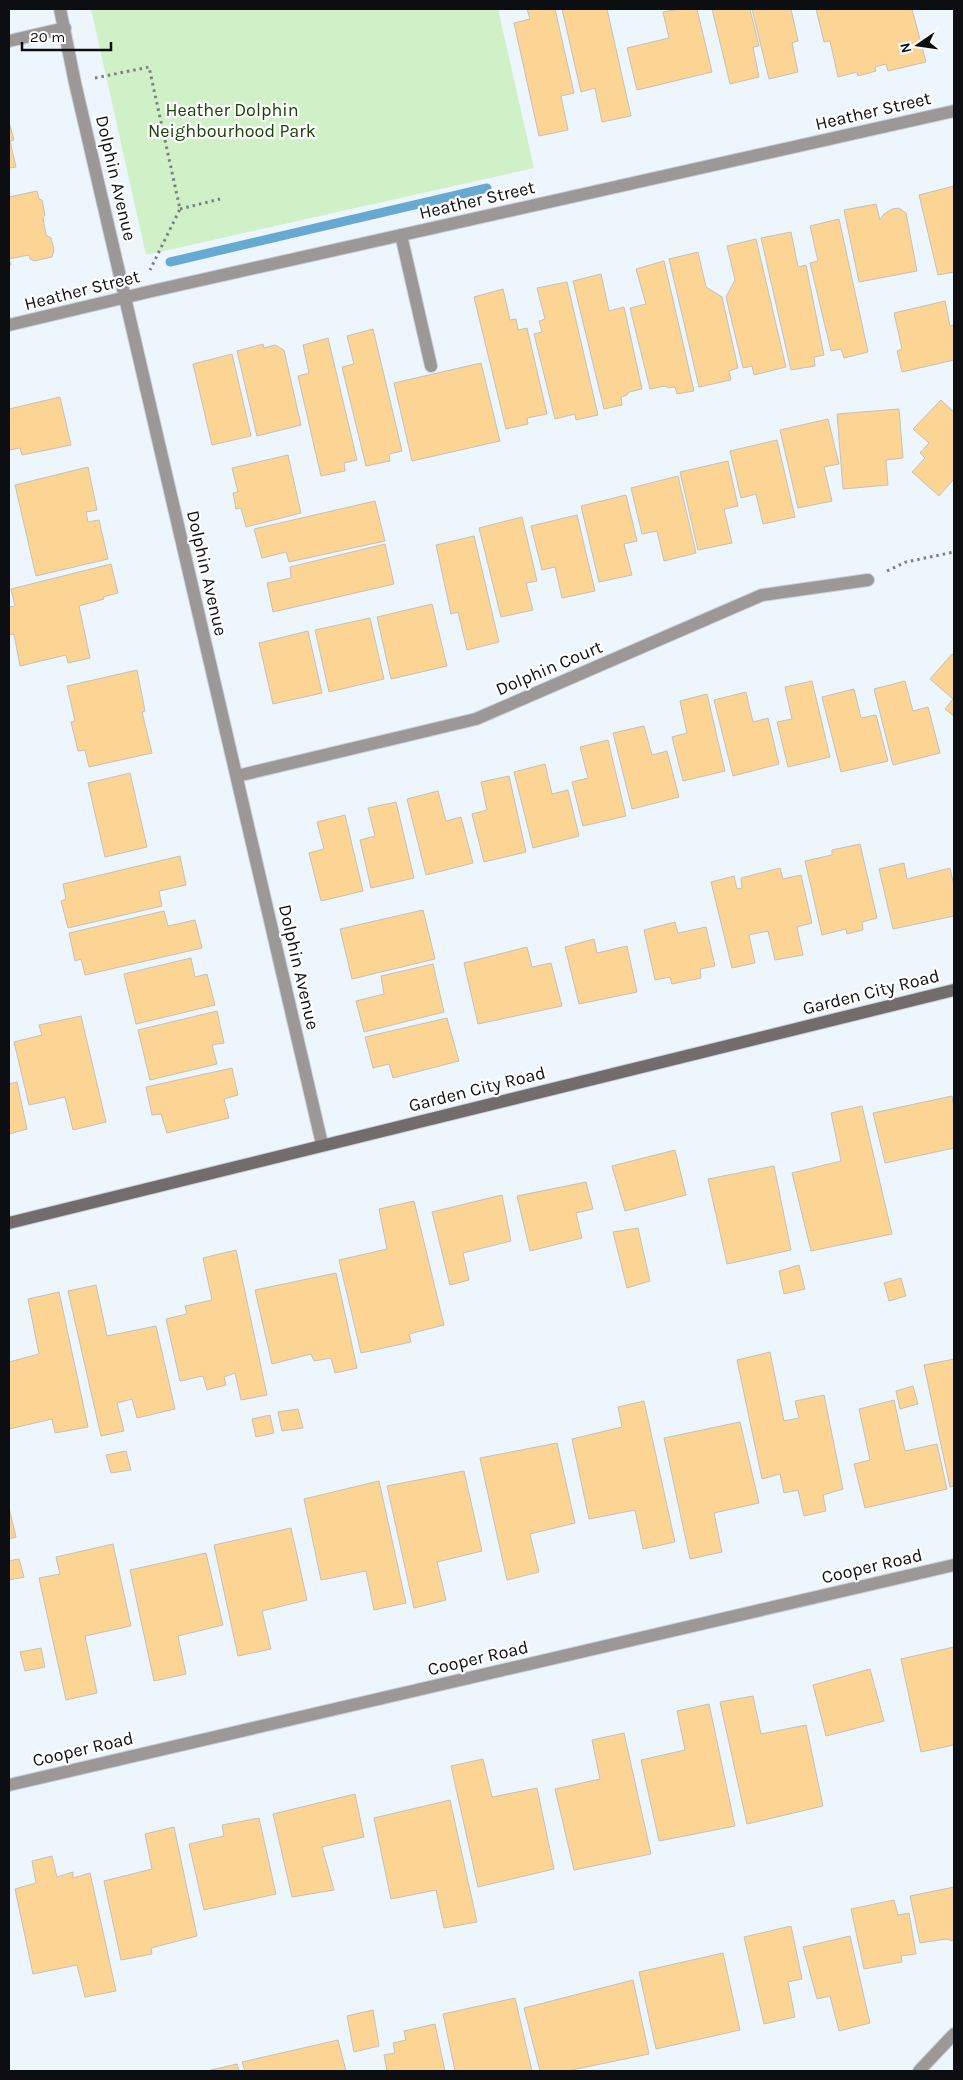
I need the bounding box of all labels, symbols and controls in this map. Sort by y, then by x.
scale bar [22,20,111,52]
north arrow [893,20,943,70]
text: 20 m [30,28,65,46]
text: N [896,41,915,55]
street label: Heather Street [813,87,933,135]
park label: Heather Dolphin Neighbourhood Park [148,99,316,142]
street label: Dolphin Avenue [91,113,141,243]
street label: Heather Street [417,176,537,224]
street label: Heather Street [22,265,142,315]
street label: Dolphin Avenue [182,508,232,638]
street label: Dolphin Court [492,636,606,700]
street label: Dolphin Avenue [274,902,324,1032]
street label: Garden City Road [800,964,942,1020]
street label: Garden City Road [406,1061,548,1117]
street label: Cooper Road [819,1544,925,1588]
street label: Cooper Road [425,1636,531,1680]
street label: Cooper Road [30,1727,136,1771]

